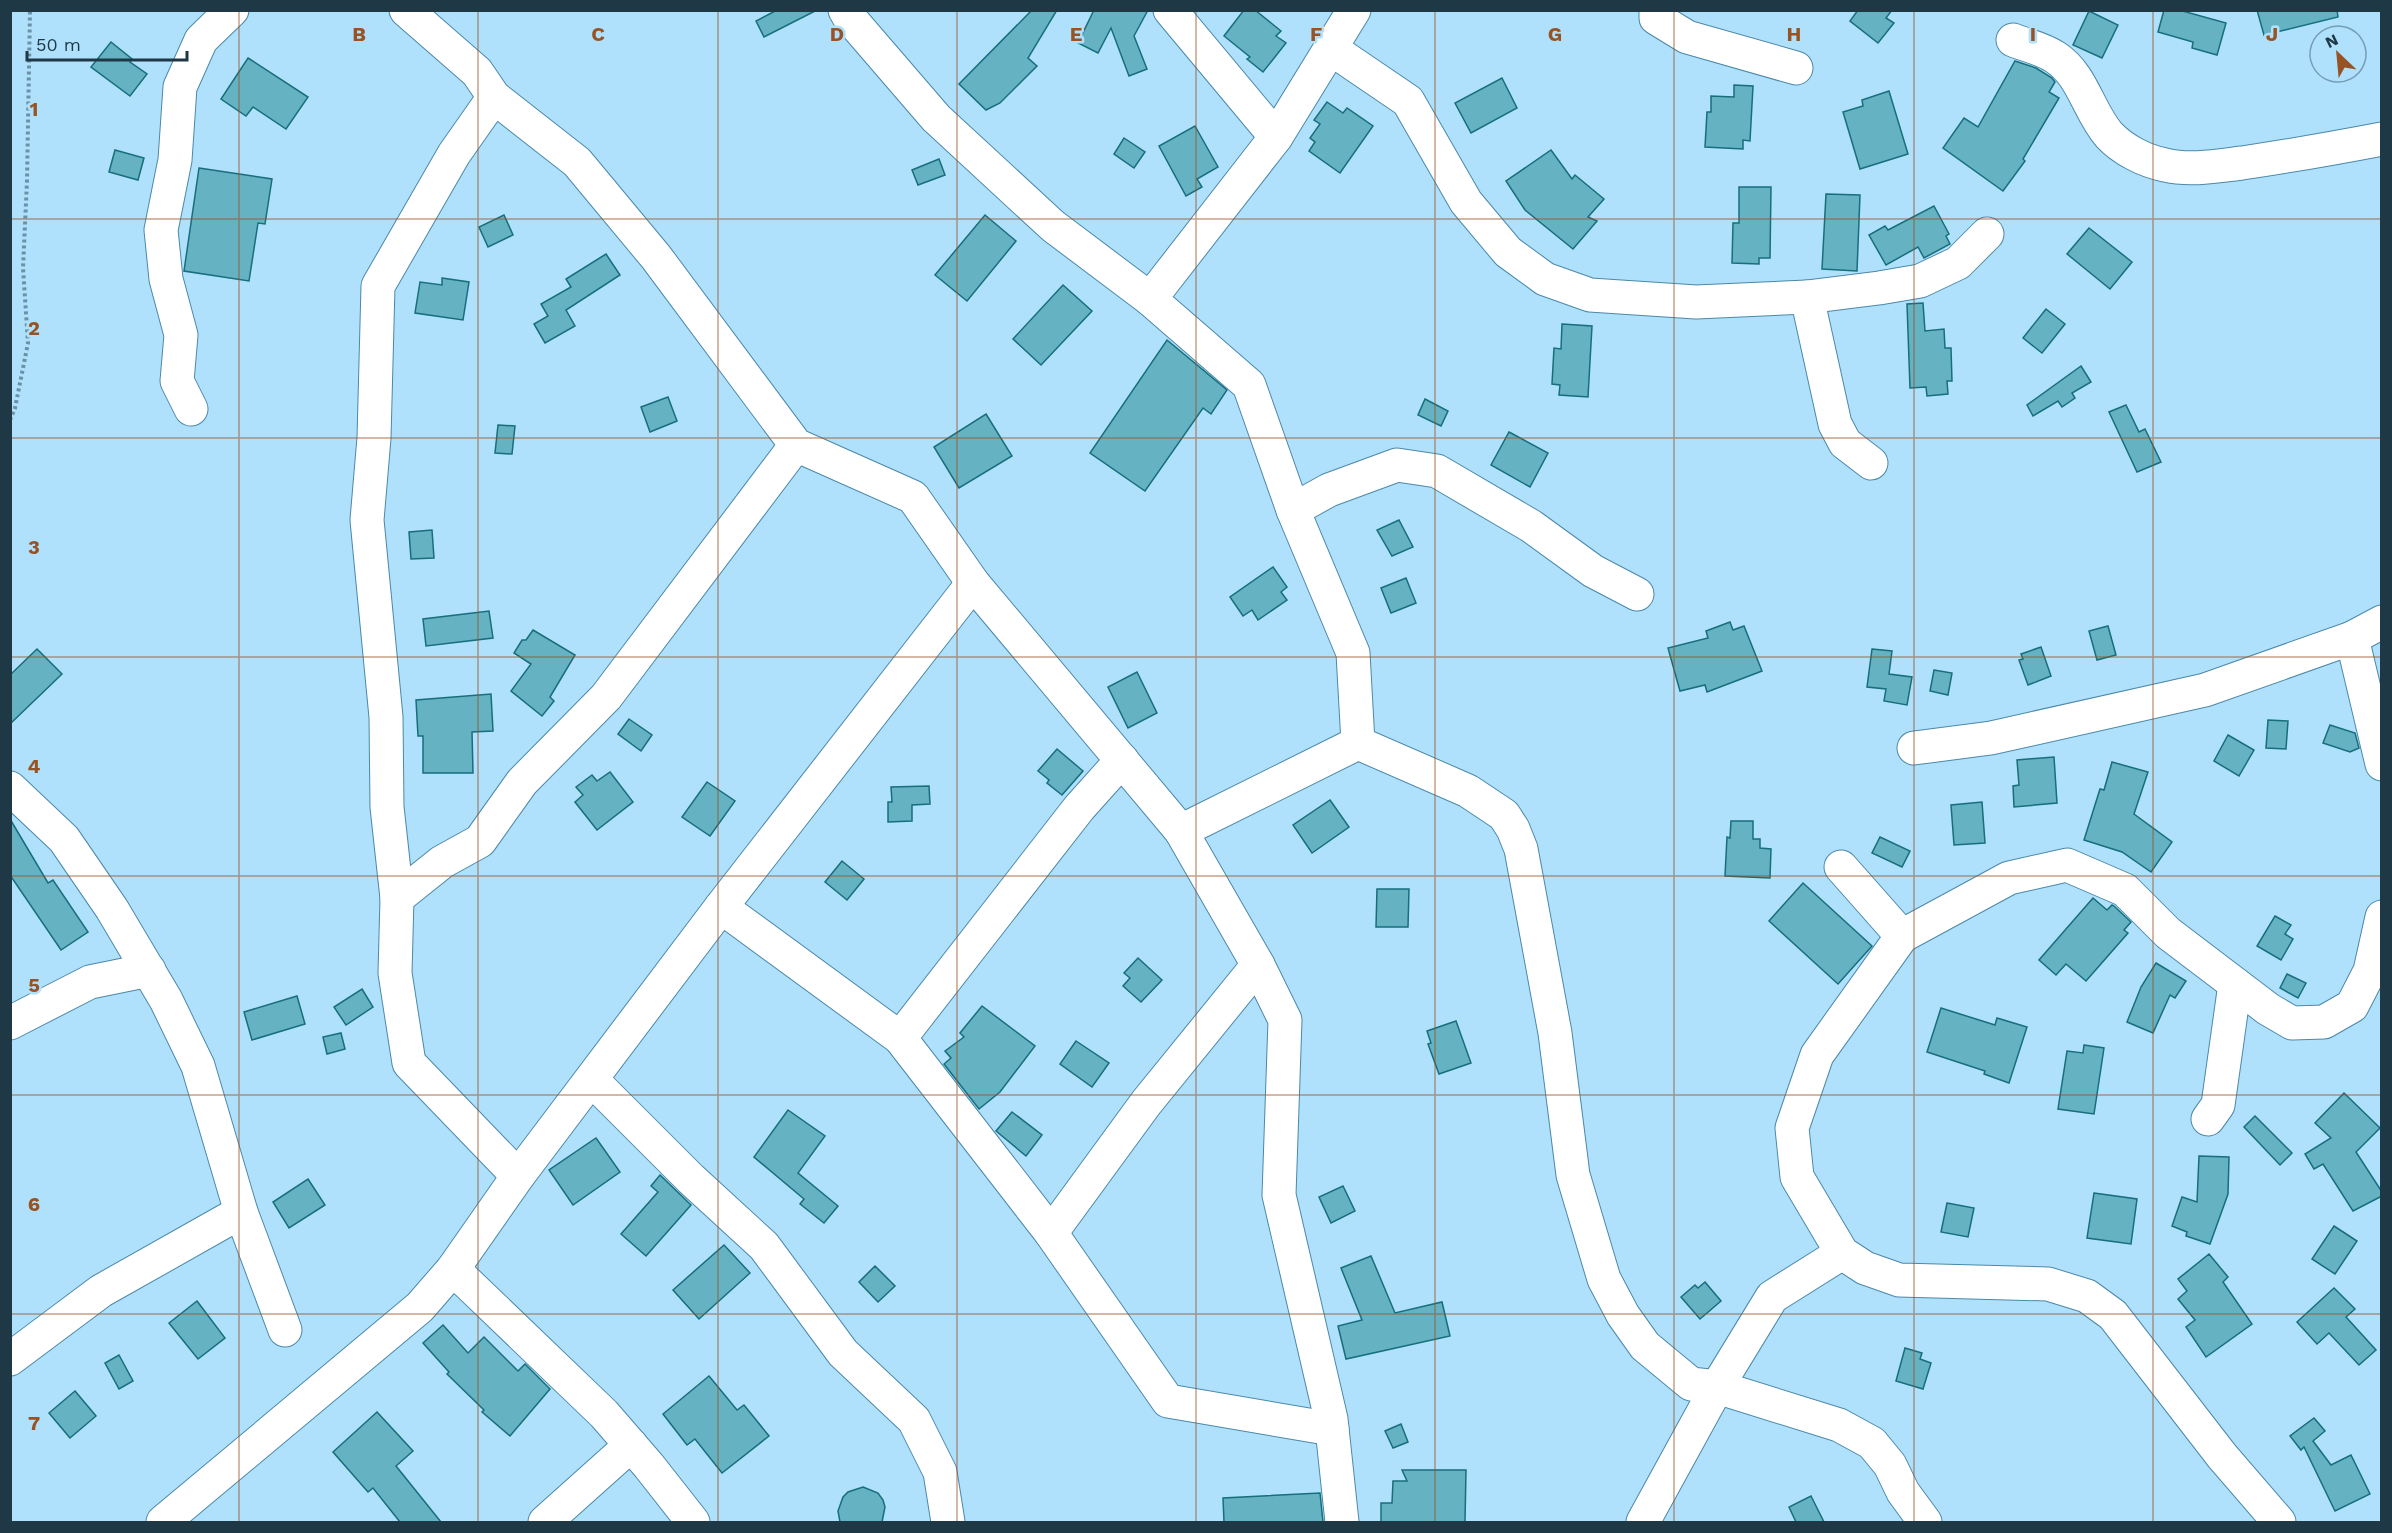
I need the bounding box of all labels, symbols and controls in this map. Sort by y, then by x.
text: B [352,22,366,46]
text: C [591,22,605,46]
text: D [830,22,844,46]
text: E [1070,22,1082,46]
text: F [1310,22,1322,46]
text: G [1548,22,1562,46]
text: H [1787,22,1801,46]
text: I [2030,22,2036,46]
text: J [2266,22,2278,46]
scale bar [27,24,188,62]
north arrow [2308,24,2368,84]
text: N [2322,30,2341,52]
text: 50 m [36,34,81,55]
text: 1 [30,97,38,121]
text: 2 [28,316,40,340]
text: 3 [28,535,40,559]
text: 4 [28,754,41,778]
text: 5 [28,973,40,997]
text: 6 [28,1192,40,1216]
text: 7 [28,1411,40,1435]

